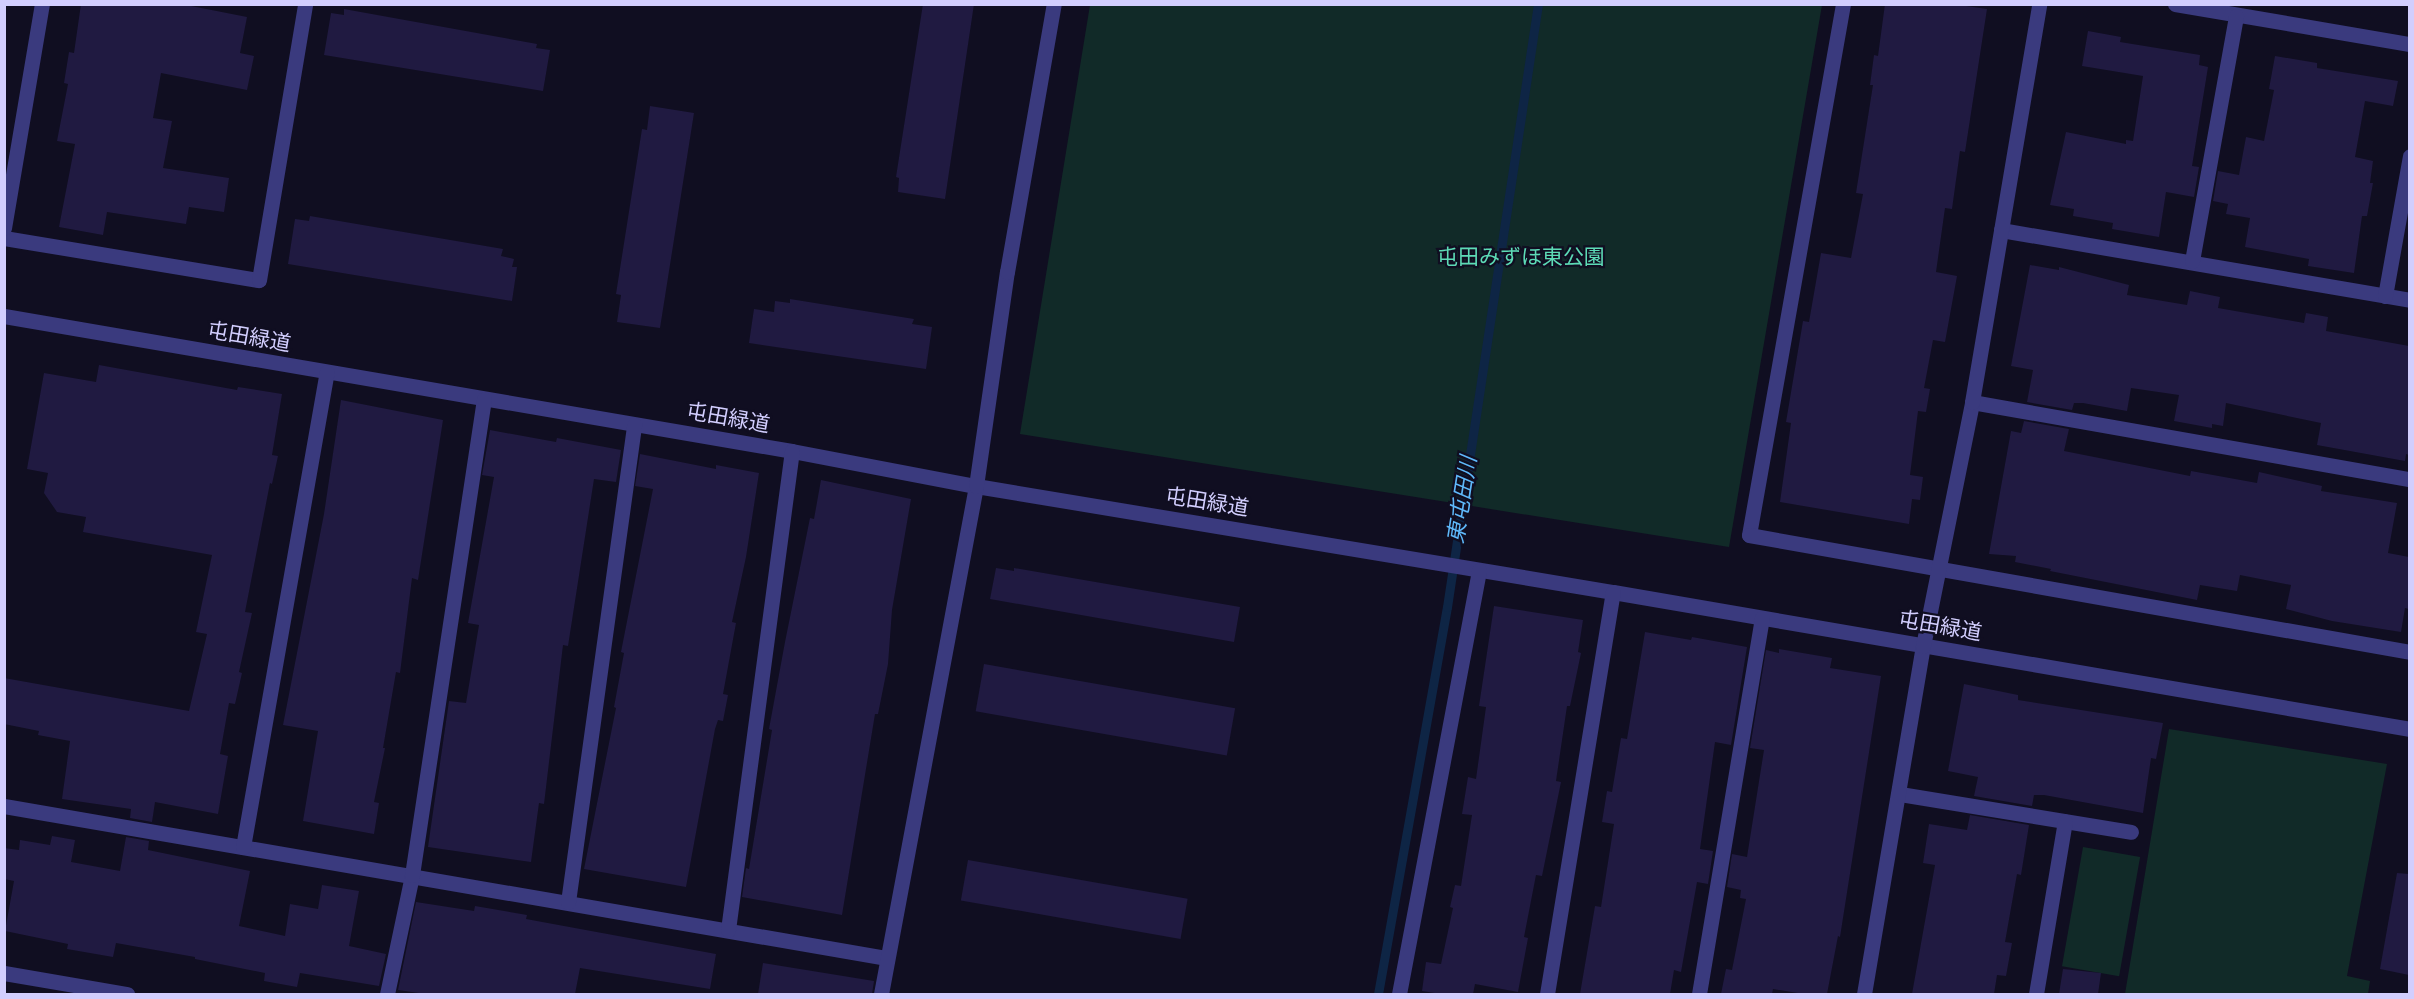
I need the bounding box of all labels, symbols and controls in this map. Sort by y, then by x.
park label: 屯田みずほ東公園 [1437,245,1605,271]
street label: 屯田緑道 [205,318,293,358]
street label: 屯田緑道 [684,399,772,439]
water label: 東屯田川 [1443,454,1483,546]
street label: 屯田緑道 [1164,484,1250,522]
street label: 屯田緑道 [1896,607,1984,647]

